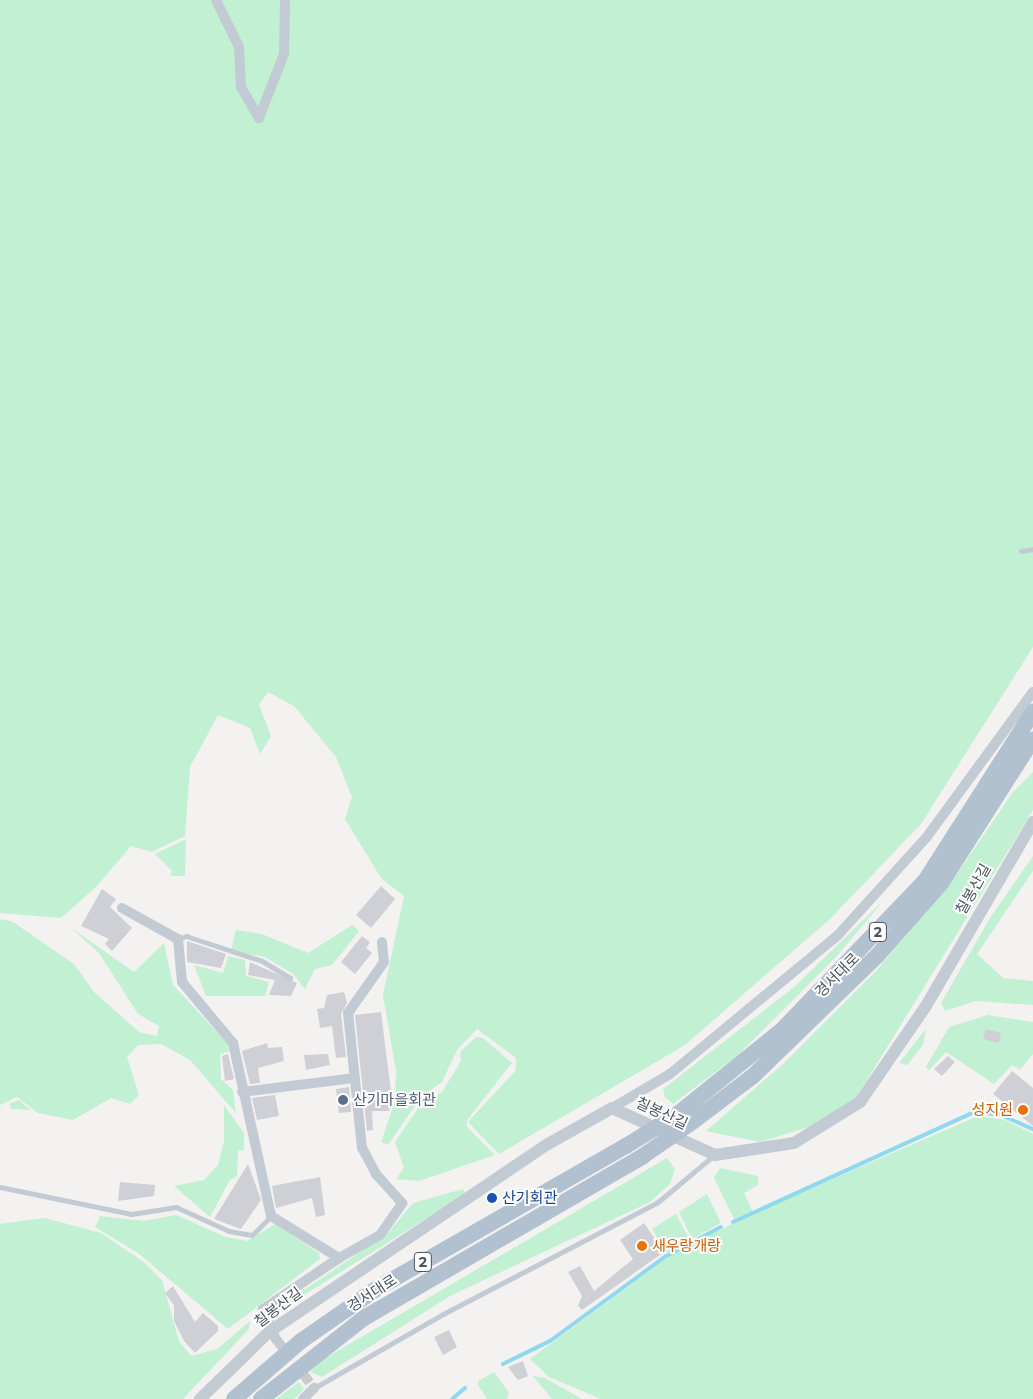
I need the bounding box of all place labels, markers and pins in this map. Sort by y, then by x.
place label: 산기마을회관 [353,1091,436,1109]
marker: 산기마을회관 [337,1094,349,1106]
place label: 성지원 [972,1101,1013,1119]
marker: 성지원 [1017,1104,1029,1116]
place label: 산기회관 [502,1189,557,1207]
marker: 산기회관 [486,1192,498,1204]
place label: 새우랑개랑 [652,1237,721,1255]
marker: 새우랑개랑 [636,1240,648,1252]

